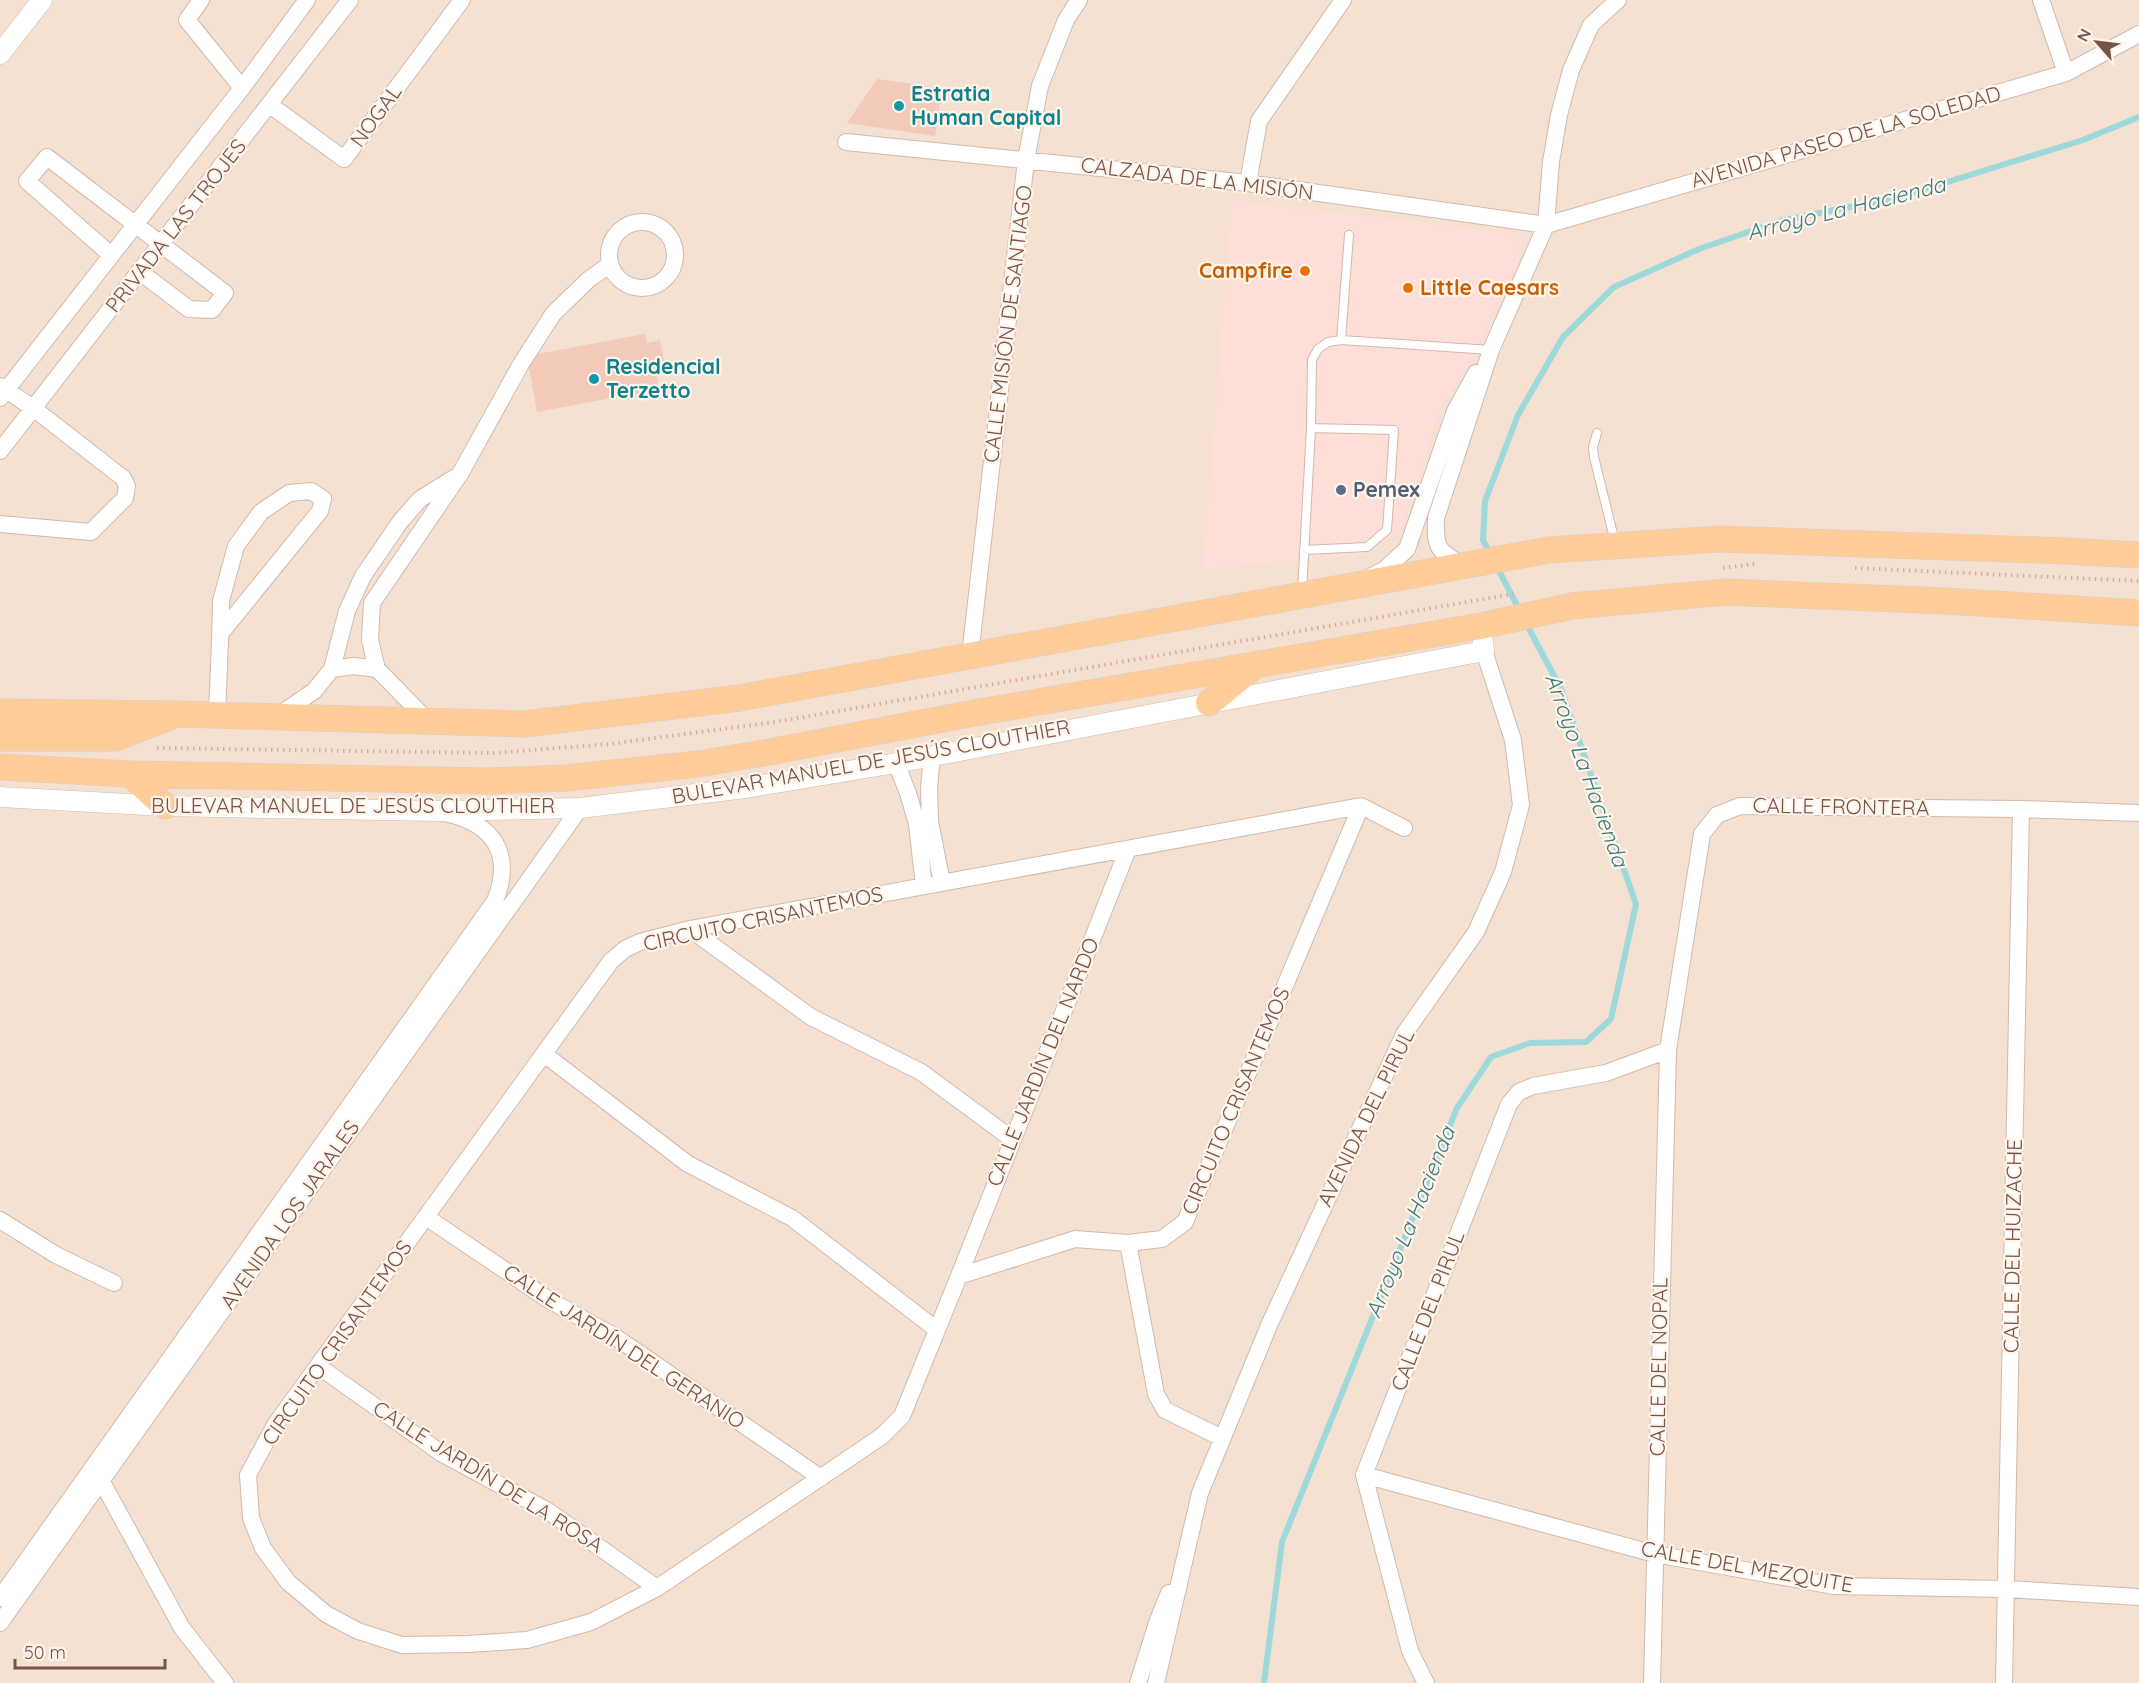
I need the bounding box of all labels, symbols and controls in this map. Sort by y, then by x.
north arrow [2067,12,2127,72]
text: N [2072,25,2095,45]
street label: NOGAL [344,79,406,152]
street label: AVENIDA PASEO DE LA SOLEDAD [1688,79,2004,193]
place label: Estratia Human Capital [911,80,1061,130]
marker: Estratia Human Capital [892,99,906,113]
street label: PRIVADA LAS TROJES [99,133,251,317]
street label: CALZADA DE LA MISIÓN [1079,151,1315,205]
water label: Arroyo La Hacienda [1744,169,1950,246]
street label: CALLE MISIÓN DE SANTIAGO [977,184,1037,464]
place label: Campfire [1199,257,1293,283]
marker: Campfire [1298,264,1312,278]
place label: Little Caesars [1420,274,1559,300]
marker: Little Caesars [1401,281,1415,295]
place label: Residencial Terzetto [606,353,721,403]
marker: Residencial Terzetto [587,372,601,386]
place label: Pemex [1353,476,1420,502]
marker: Pemex [1334,483,1348,497]
water label: Arroyo La Hacienda [1539,669,1636,872]
street label: BULEVAR MANUEL DE JESÚS CLOUTHIER [670,713,1072,809]
street label: CALLE FRONTERA [1752,791,1930,821]
street label: BULEVAR MANUEL DE JESÚS CLOUTHIER [151,792,555,818]
street label: CIRCUITO CRISANTEMOS [641,880,885,956]
street label: CALLE JARDÍN DEL NARDO [980,933,1104,1190]
street label: CIRCUITO CRISANTEMOS [1175,983,1295,1218]
street label: AVENIDA DEL PIRUL [1311,1025,1419,1211]
street label: AVENIDA LOS JARALES [214,1115,364,1314]
water label: Arroyo La Hacienda [1359,1121,1462,1322]
street label: CALLE DEL HUIZACHE [1997,1139,2027,1353]
street label: CALLE DEL PIRUL [1385,1227,1470,1394]
street label: CIRCUITO CRISANTEMOS [255,1235,417,1450]
street label: CALLE JARDÍN DEL GERANIO [499,1258,750,1434]
street label: CALLE DEL NOPAL [1643,1277,1673,1457]
street label: CALLE JARDÍN DE LA ROSA [369,1394,608,1558]
street label: CALLE DEL MEZQUITE [1639,1535,1855,1597]
scale bar [15,1632,165,1670]
text: 50 m [24,1641,66,1664]

